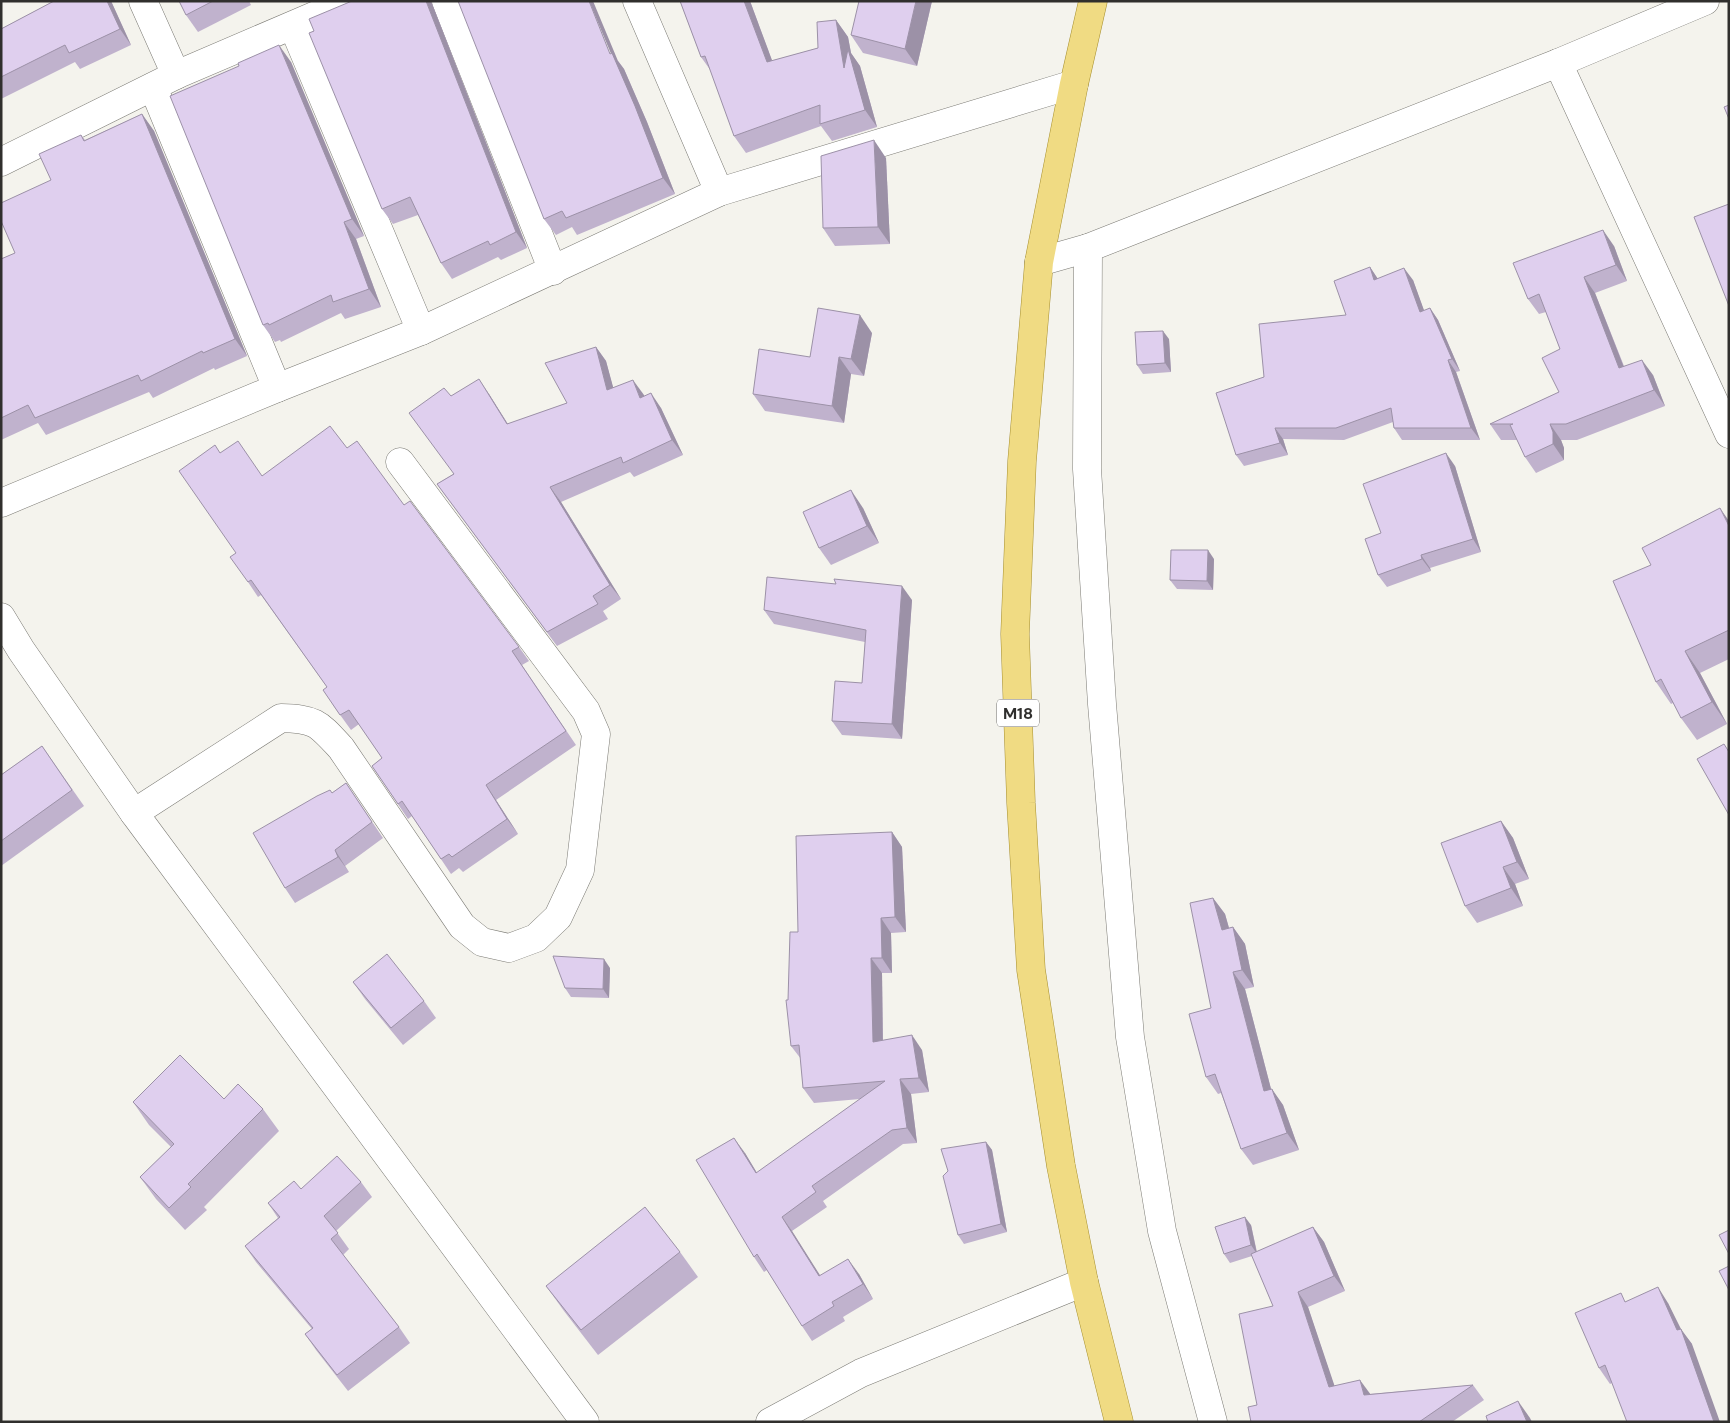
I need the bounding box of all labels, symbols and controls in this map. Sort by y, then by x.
road number: M18 [997,700,1039,726]

